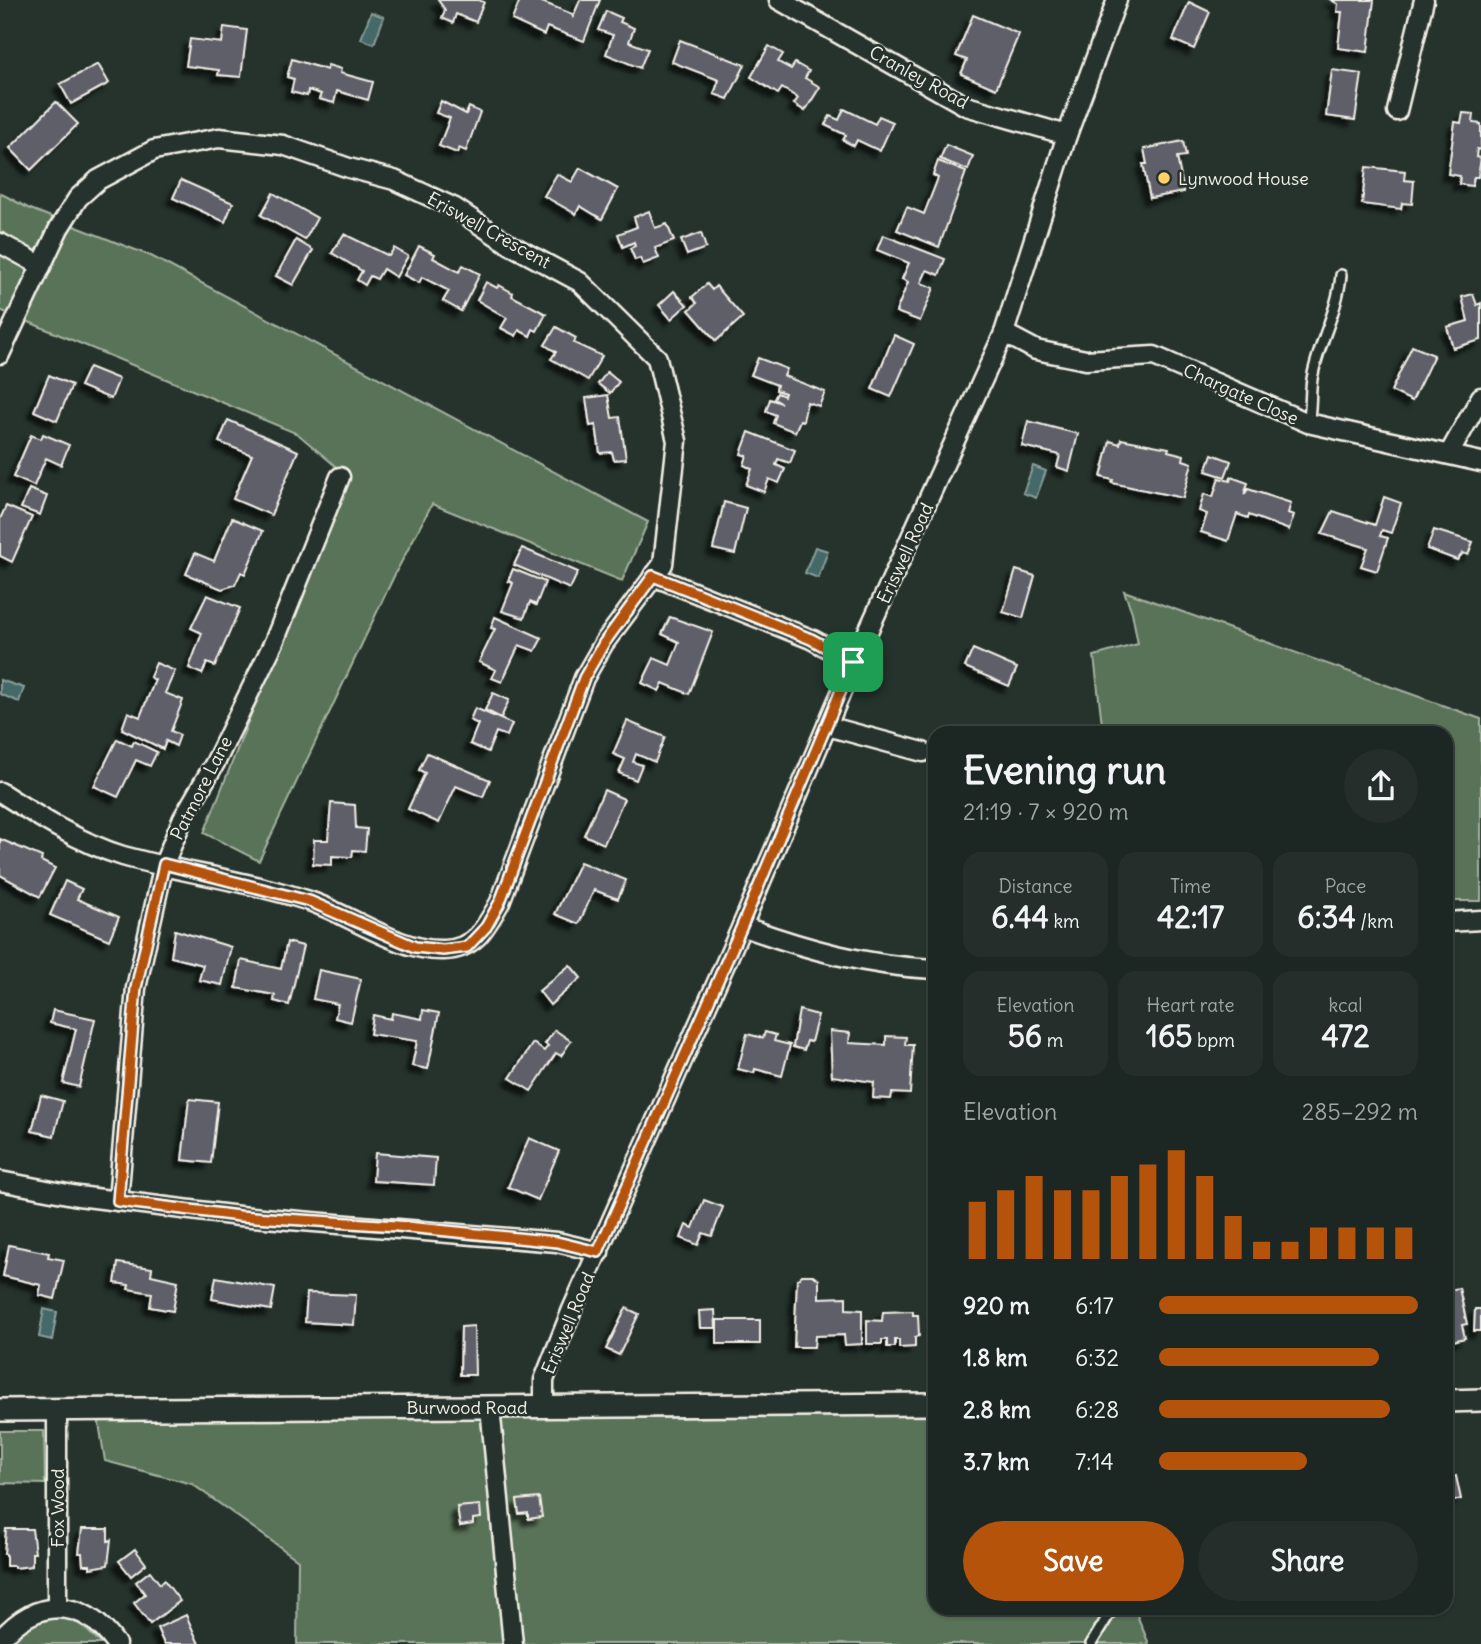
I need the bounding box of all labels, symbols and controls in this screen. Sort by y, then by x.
street label: Cranley Road [865,40,973,114]
place label: Lynwood House [1178,167,1309,190]
marker: Lynwood House [1156,170,1172,186]
street label: Eriswell Crescent [423,187,555,273]
street label: Chargate Close [1180,358,1302,430]
street label: Eriswell Road [872,499,939,607]
pin [823,632,883,692]
icon: arrive [834,643,872,681]
street label: Patmore Lane [165,732,237,844]
text: Evening run [963,747,1166,794]
button: share [1344,749,1418,823]
text: 21:19 · 7 × 920 m [963,797,1129,826]
text: Distance [998,874,1073,898]
text: Time [1170,874,1211,898]
text: Pace [1325,874,1366,898]
text: 6.44 [991,898,1049,936]
text: 42:17 [1157,898,1224,936]
text: 6:34 [1297,898,1356,936]
text: km [1049,909,1080,933]
text: /km [1356,909,1394,933]
text: Elevation [997,993,1074,1017]
text: Heart rate [1146,993,1235,1017]
text: kcal [1328,993,1363,1017]
text: 56 [1008,1017,1042,1055]
text: 165 [1146,1017,1192,1055]
text: 472 [1321,1017,1370,1055]
text: m [1042,1028,1063,1052]
text: bpm [1192,1028,1235,1052]
text: Elevation [963,1097,1057,1126]
text: 285–292 m [1302,1097,1418,1126]
street label: Eriswell Road [536,1268,600,1377]
text: 920 m [963,1291,1030,1320]
text: 6:17 [1075,1291,1114,1320]
text: 1.8 km [963,1343,1028,1372]
text: 6:32 [1075,1343,1119,1372]
text: 2.8 km [963,1395,1031,1424]
text: 6:28 [1075,1395,1119,1424]
street label: Burwood Road [406,1396,528,1419]
text: 3.7 km [963,1447,1029,1476]
text: 7:14 [1075,1447,1114,1476]
street label: Fox Wood [46,1468,69,1547]
button: Save [963,1521,1184,1601]
button: Share [1198,1521,1418,1601]

